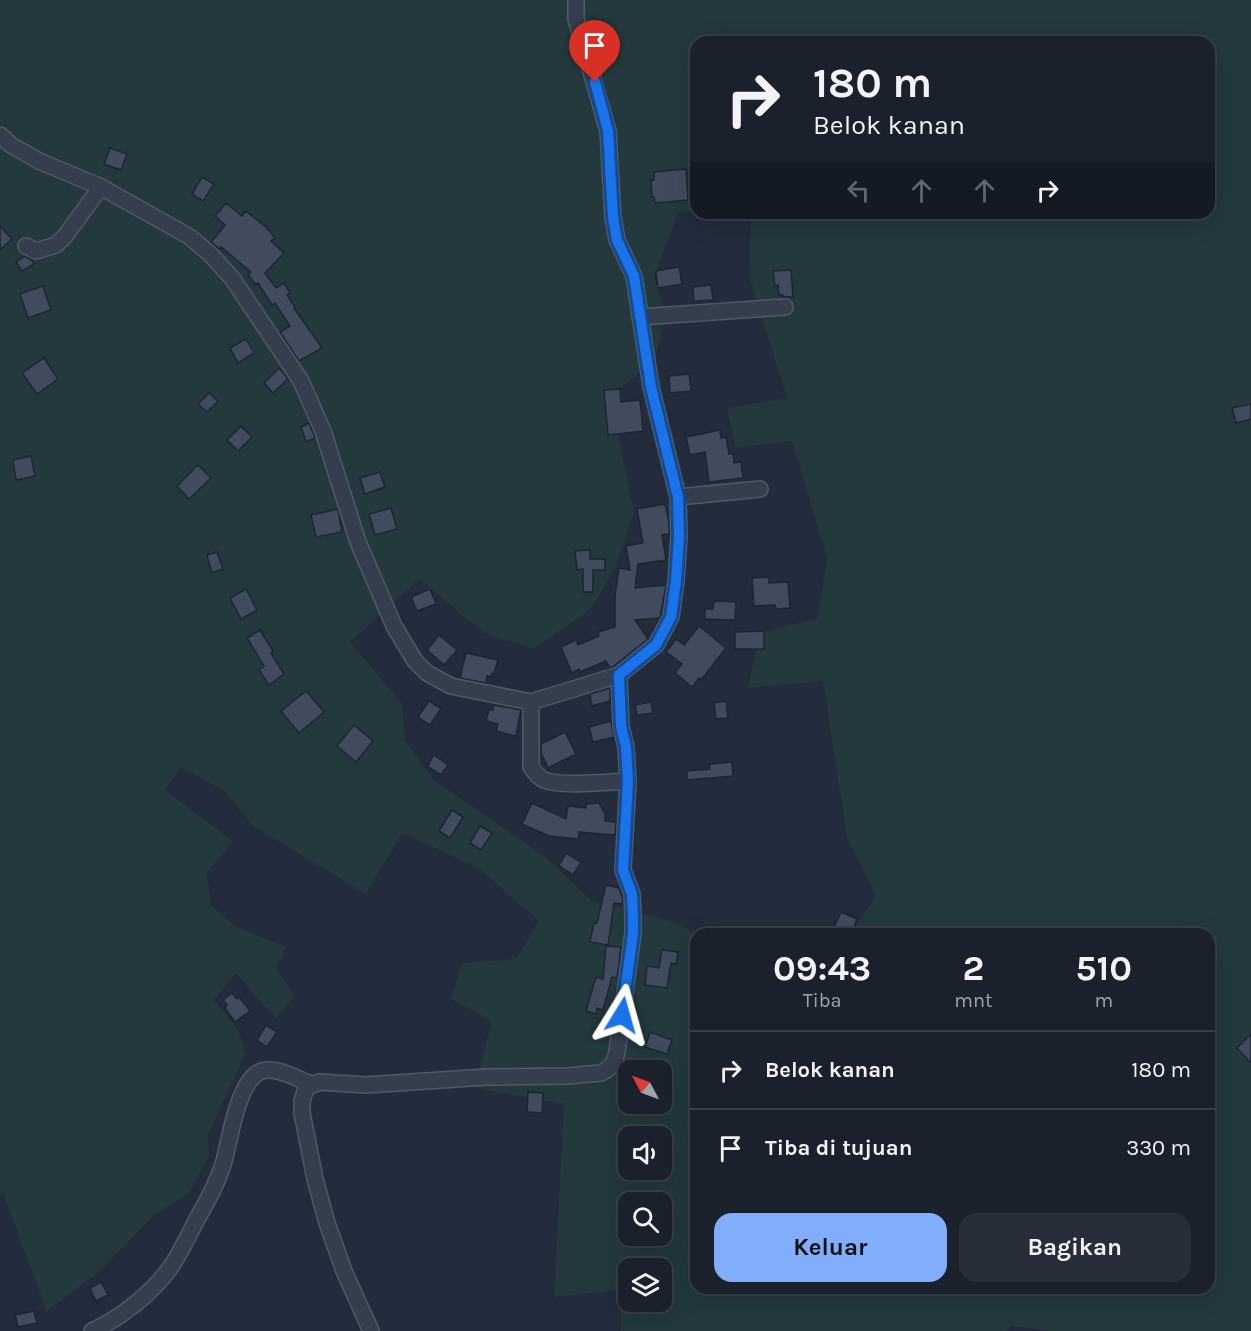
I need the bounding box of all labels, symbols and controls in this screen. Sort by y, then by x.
pin [569,20,620,82]
icon: arrive [578,29,611,62]
text: 180 m [813,58,932,108]
icon: right [714,60,792,138]
text: Belok kanan [813,109,965,141]
icon: left [842,174,875,207]
icon: ahead [905,174,938,207]
icon: ahead [968,174,1001,207]
icon: right [1031,174,1064,207]
text: 09:43 [773,947,871,989]
text: 2 [962,947,984,989]
text: 510 [1075,947,1132,989]
position arrow [590,983,654,1047]
text: Tiba [803,989,842,1012]
text: mnt [954,989,993,1012]
text: m [1094,989,1113,1012]
icon: right [714,1054,747,1087]
text: Belok kanan [765,1057,895,1083]
text: 180 m [1131,1057,1191,1083]
north arrow [618,1060,672,1114]
map controls [618,1060,672,1312]
button: sound [618,1126,672,1180]
icon: arrive [714,1132,747,1165]
text: Tiba di tujuan [765,1135,912,1161]
text: 330 m [1126,1135,1191,1161]
button: search [618,1192,672,1246]
button: Keluar [714,1213,947,1282]
button: Bagikan [959,1213,1191,1282]
button: layers [618,1258,672,1312]

